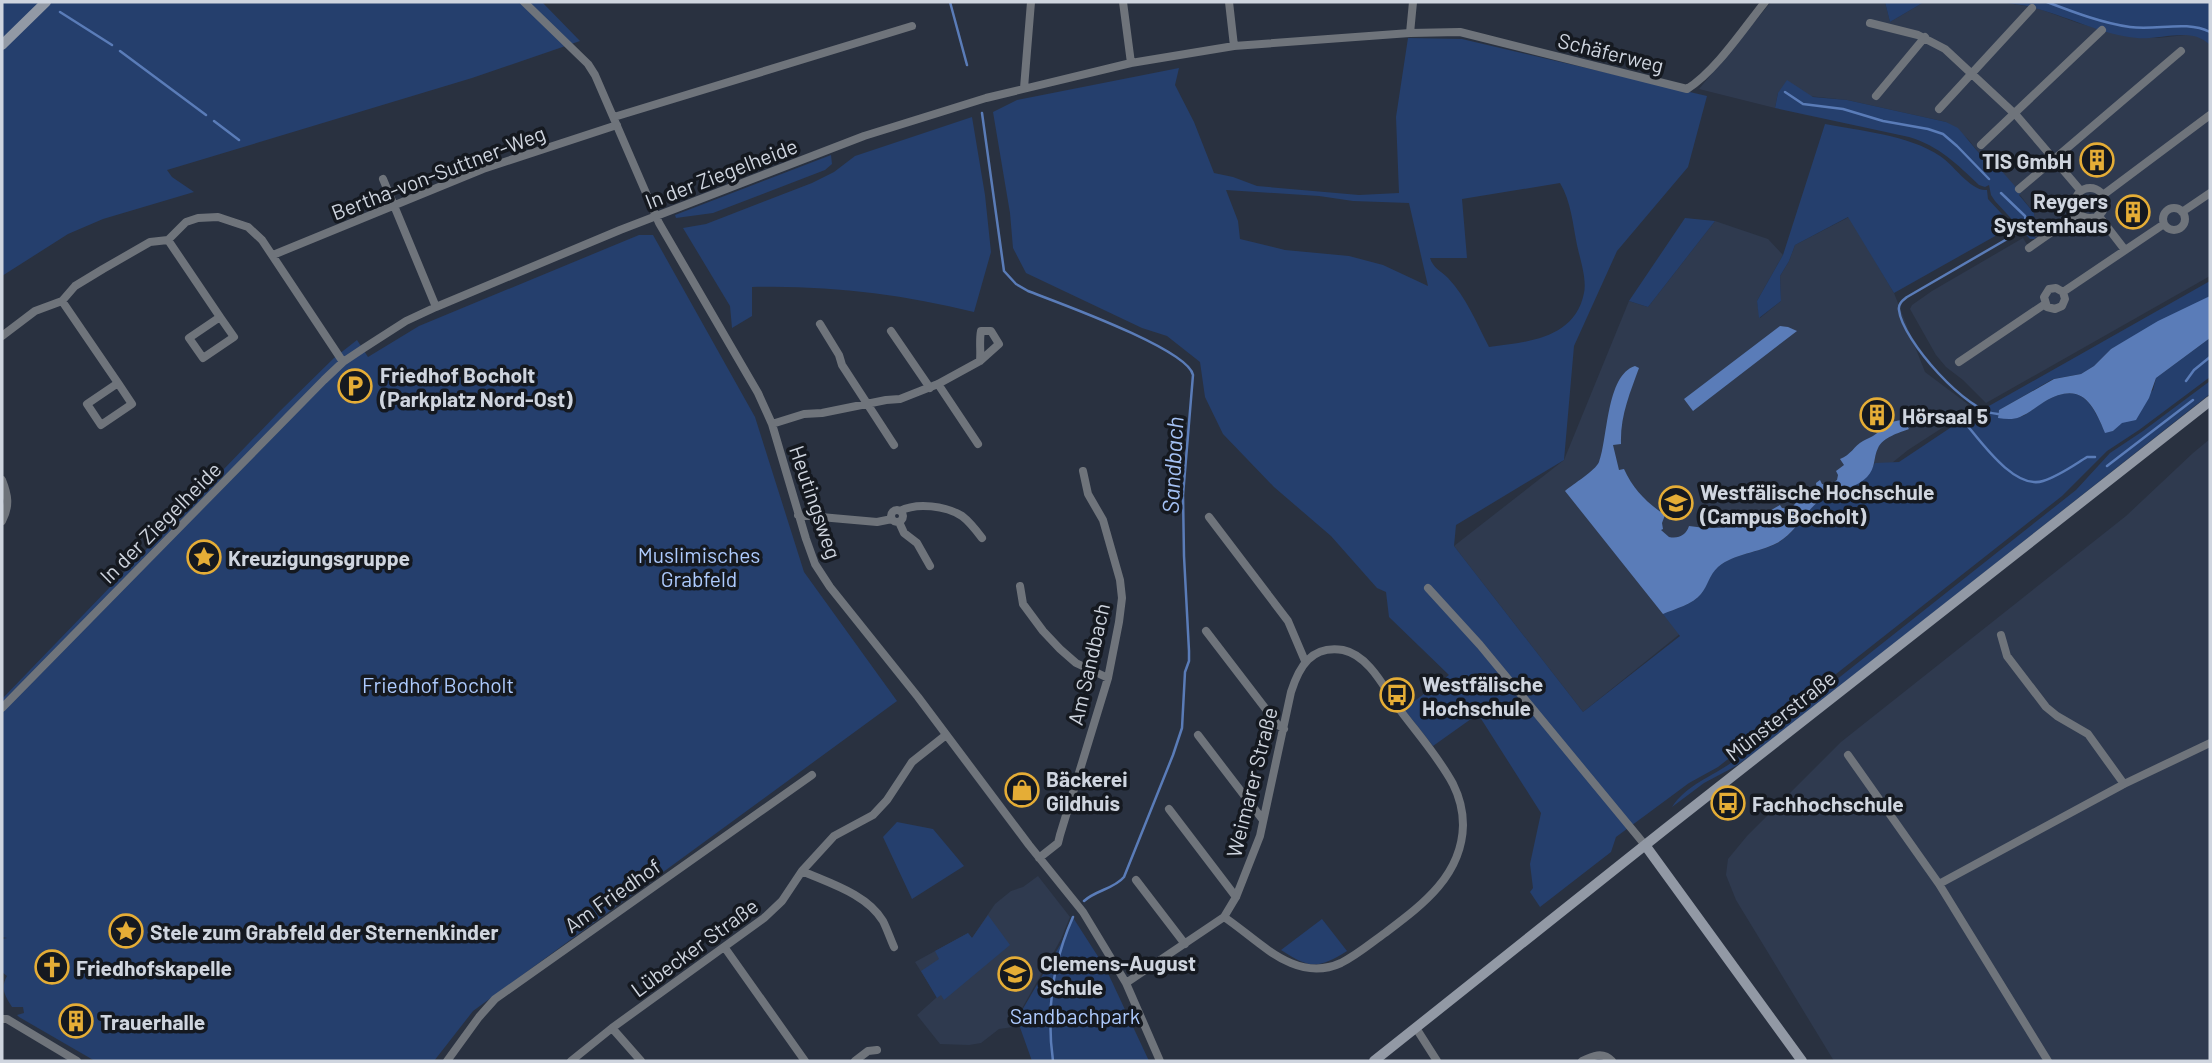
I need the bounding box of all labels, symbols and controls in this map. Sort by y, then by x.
street label: Schäferweg [1555,27,1667,77]
street label: Bertha-von-Suttner-Weg [327,120,549,224]
street label: In der Ziegelheide [641,132,801,214]
building icon: TIS GmbH [2078,141,2116,179]
place label: TIS GmbH [1982,148,2072,173]
place label: Reygers Systemhaus [1994,188,2108,237]
building icon: Reygers Systemhaus [2114,193,2152,231]
place label: Friedhof Bocholt (Parkplatz Nord-Ost) [379,362,573,411]
parking icon: Friedhof Bocholt (Parkplatz Nord-Ost) [336,367,374,405]
building icon: Hörsaal 5 [1858,396,1896,434]
place label: Hörsaal 5 [1902,403,1988,428]
water label: Sandbach [1155,416,1189,514]
street label: Heutingsweg [785,442,847,562]
street label: In der Ziegelheide [94,456,226,588]
place label: Westfälische Hochschule (Campus Bocholt) [1699,479,1934,528]
school or university icon: Westfälische Hochschule (Campus Bocholt) [1657,484,1695,522]
place icon: Kreuzigungsgruppe [185,538,223,576]
park label: Muslimisches Grabfeld [638,542,760,591]
place label: Kreuzigungsgruppe [228,545,410,570]
street label: Am Sandbach [1062,601,1114,727]
street label: Münsterstraße [1720,664,1840,766]
place label: Westfälische Hochschule [1422,671,1543,720]
park label: Friedhof Bocholt [362,672,514,697]
bus stop icon: Westfälische Hochschule [1378,676,1416,714]
street label: Weimarer Straße [1220,704,1282,860]
place label: Bäckerei Gildhuis [1046,766,1128,815]
shop icon: Bäckerei Gildhuis [1003,771,1041,809]
bus stop icon: Fachhochschule [1709,784,1747,822]
place label: Fachhochschule [1752,791,1904,816]
street label: Am Friedhof [559,853,665,937]
street label: Lübecker Straße [626,893,762,1001]
place icon: Stele zum Grabfeld der Sternenkinder [107,912,145,950]
place label: Stele zum Grabfeld der Sternenkinder [150,919,498,944]
church icon: Friedhofskapelle [33,948,71,986]
place label: Clemens-August Schule [1040,950,1196,999]
place label: Friedhofskapelle [76,955,232,980]
school or university icon: Clemens-August Schule [996,955,1034,993]
building icon: Trauerhalle [57,1002,95,1040]
park label: Sandbachpark [1010,1003,1140,1028]
place label: Trauerhalle [100,1009,205,1034]

